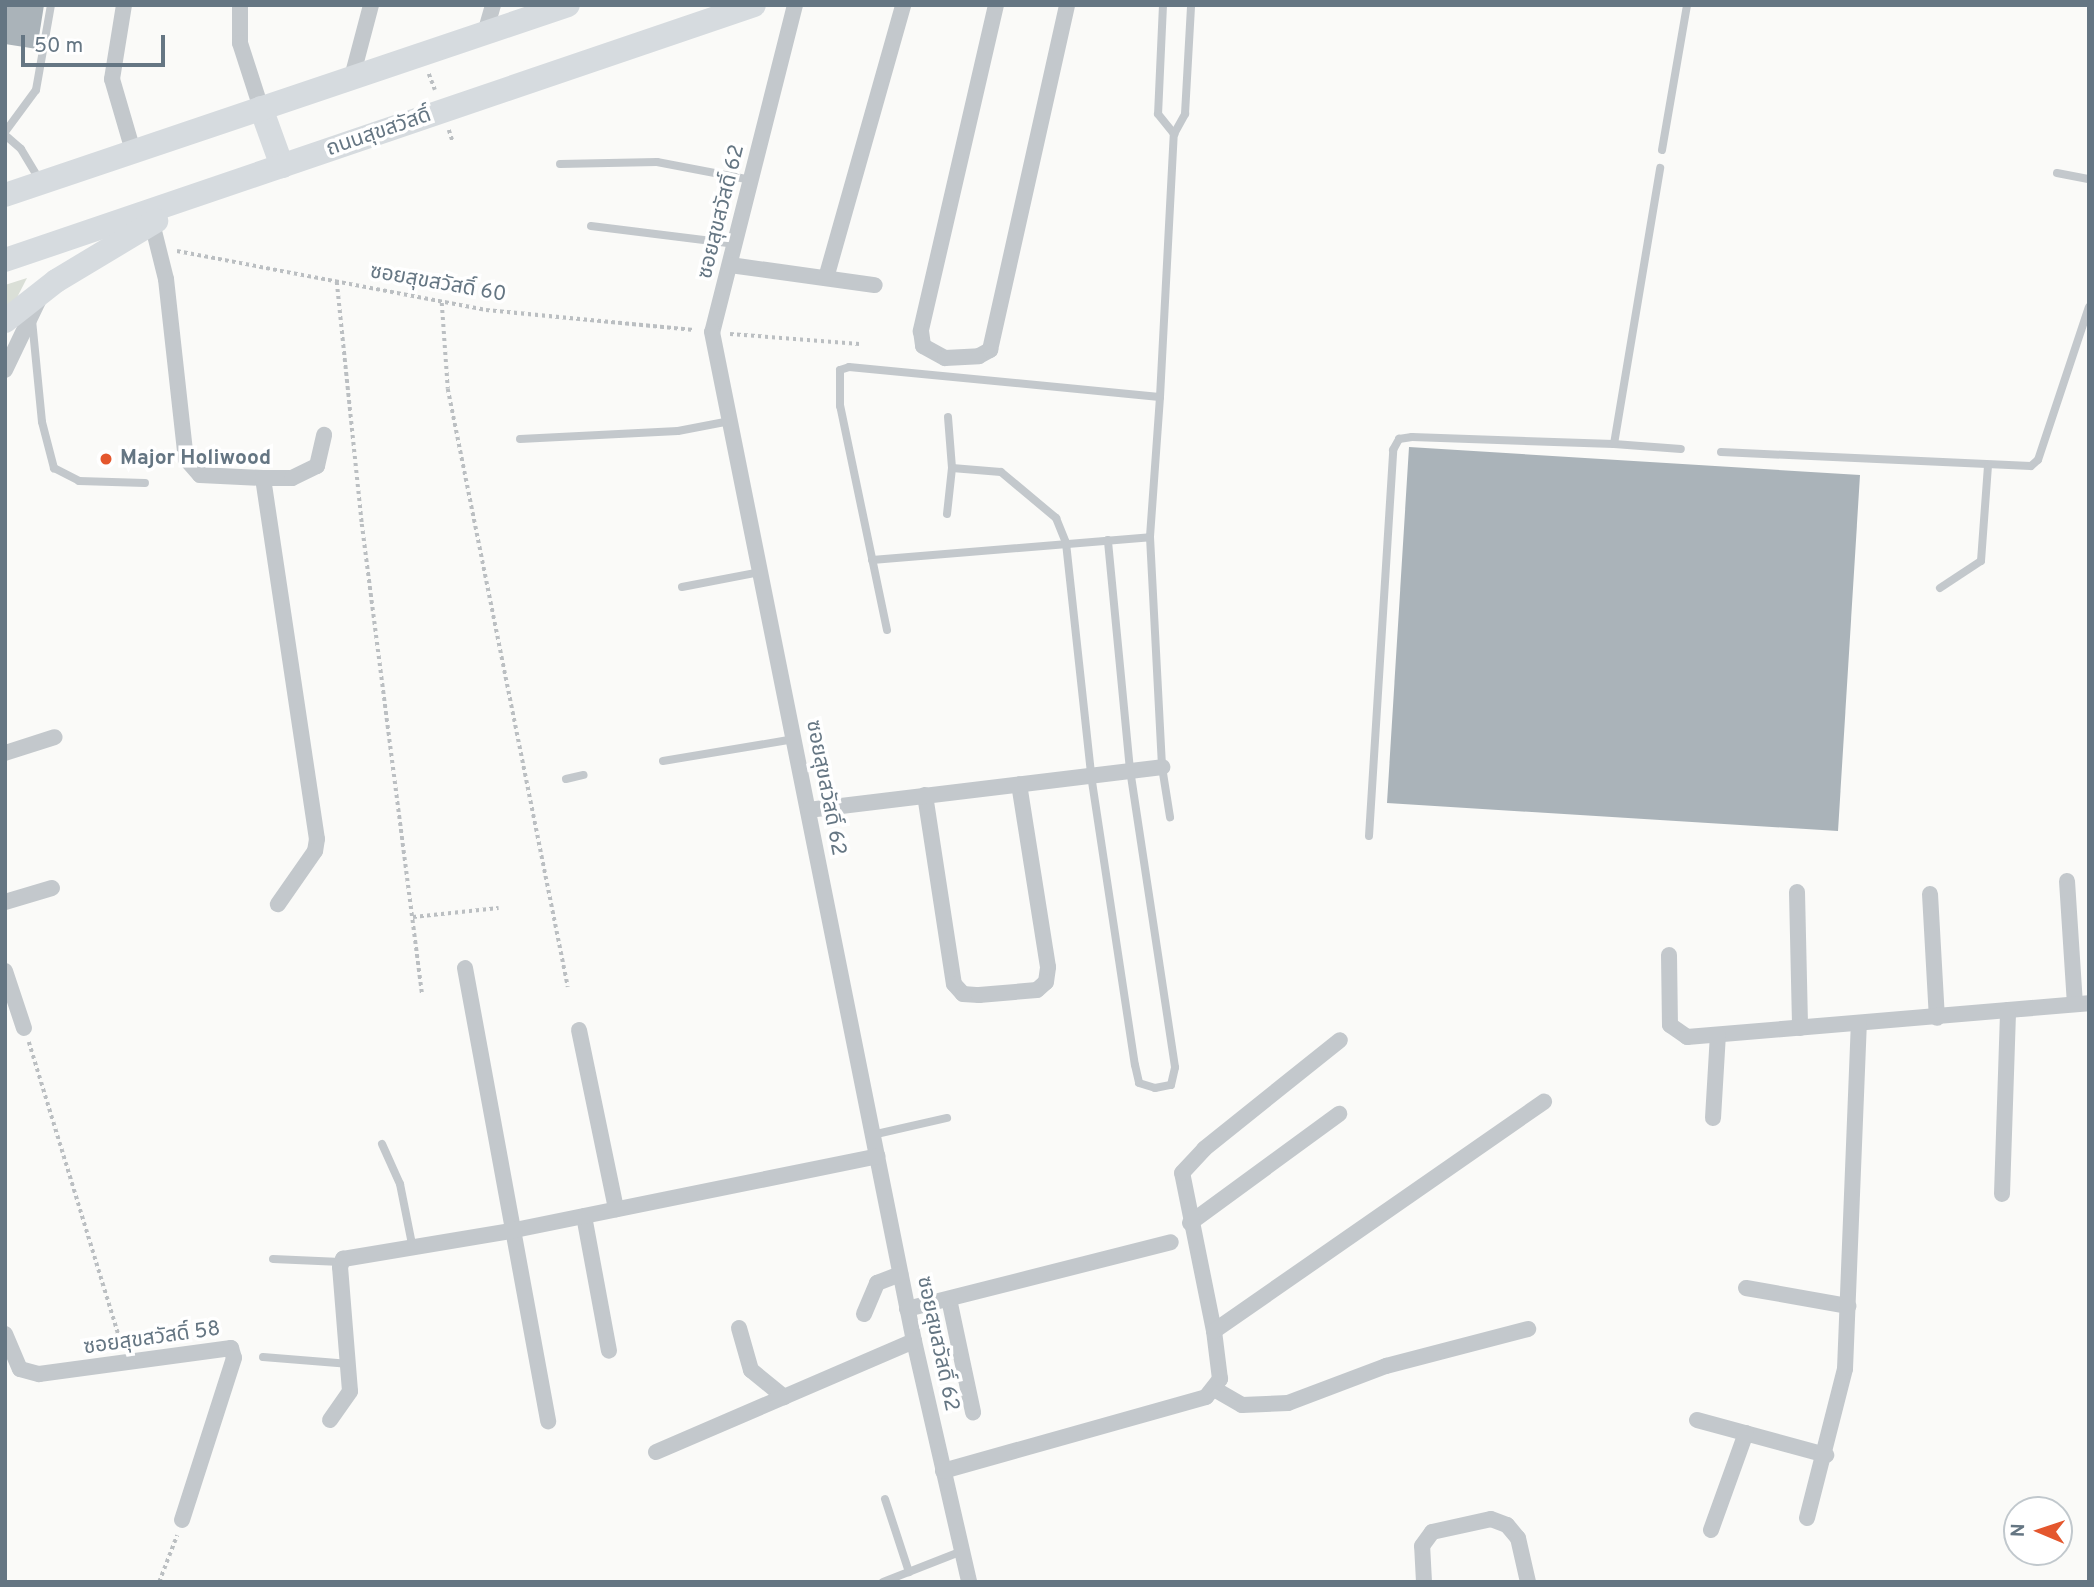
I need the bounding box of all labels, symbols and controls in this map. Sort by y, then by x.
scale bar [24,21,168,65]
text: 50 m [34,33,83,60]
street label: ถนนสุขสวัสดิ์ [323,103,435,163]
street label: ซอยสุขสวัสดิ์ 62 [693,142,751,282]
street label: ซอยสุขสวัสดิ์ 60 [368,260,508,308]
place label: Major Holiwood [120,446,271,472]
marker: Major Holiwood [98,451,114,467]
street label: ซอยสุขสวัสดิ์ 62 [800,718,850,858]
street label: ซอยสุขสวัสดิ์ 62 [910,1274,964,1414]
street label: ซอยสุขสวัสดิ์ 58 [82,1317,222,1361]
north arrow [2003,1496,2073,1566]
text: N [2007,1523,2031,1538]

